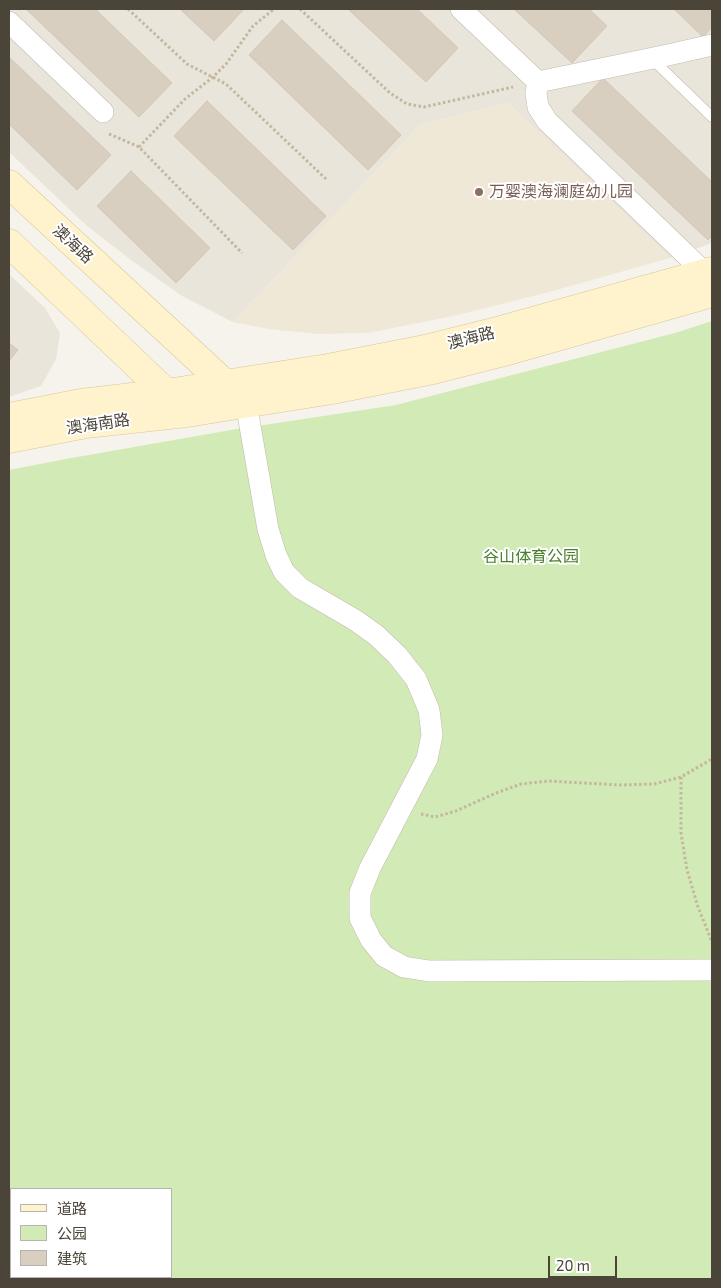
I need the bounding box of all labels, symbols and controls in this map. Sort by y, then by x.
place label: 万婴澳海澜庭幼儿园 [489,182,633,202]
marker: 万婴澳海澜庭幼儿园 [473,186,485,198]
street label: 澳海路 [49,221,97,267]
street label: 澳海路 [445,323,497,353]
street label: 澳海南路 [65,410,131,438]
park label: 谷山体育公园 [483,547,579,567]
legend [10,1188,172,1278]
text: 道路 [57,1199,87,1217]
text: 公园 [57,1224,87,1242]
scale bar [551,1246,620,1278]
text: 建筑 [57,1249,87,1267]
text: 20 m [556,1256,590,1274]

